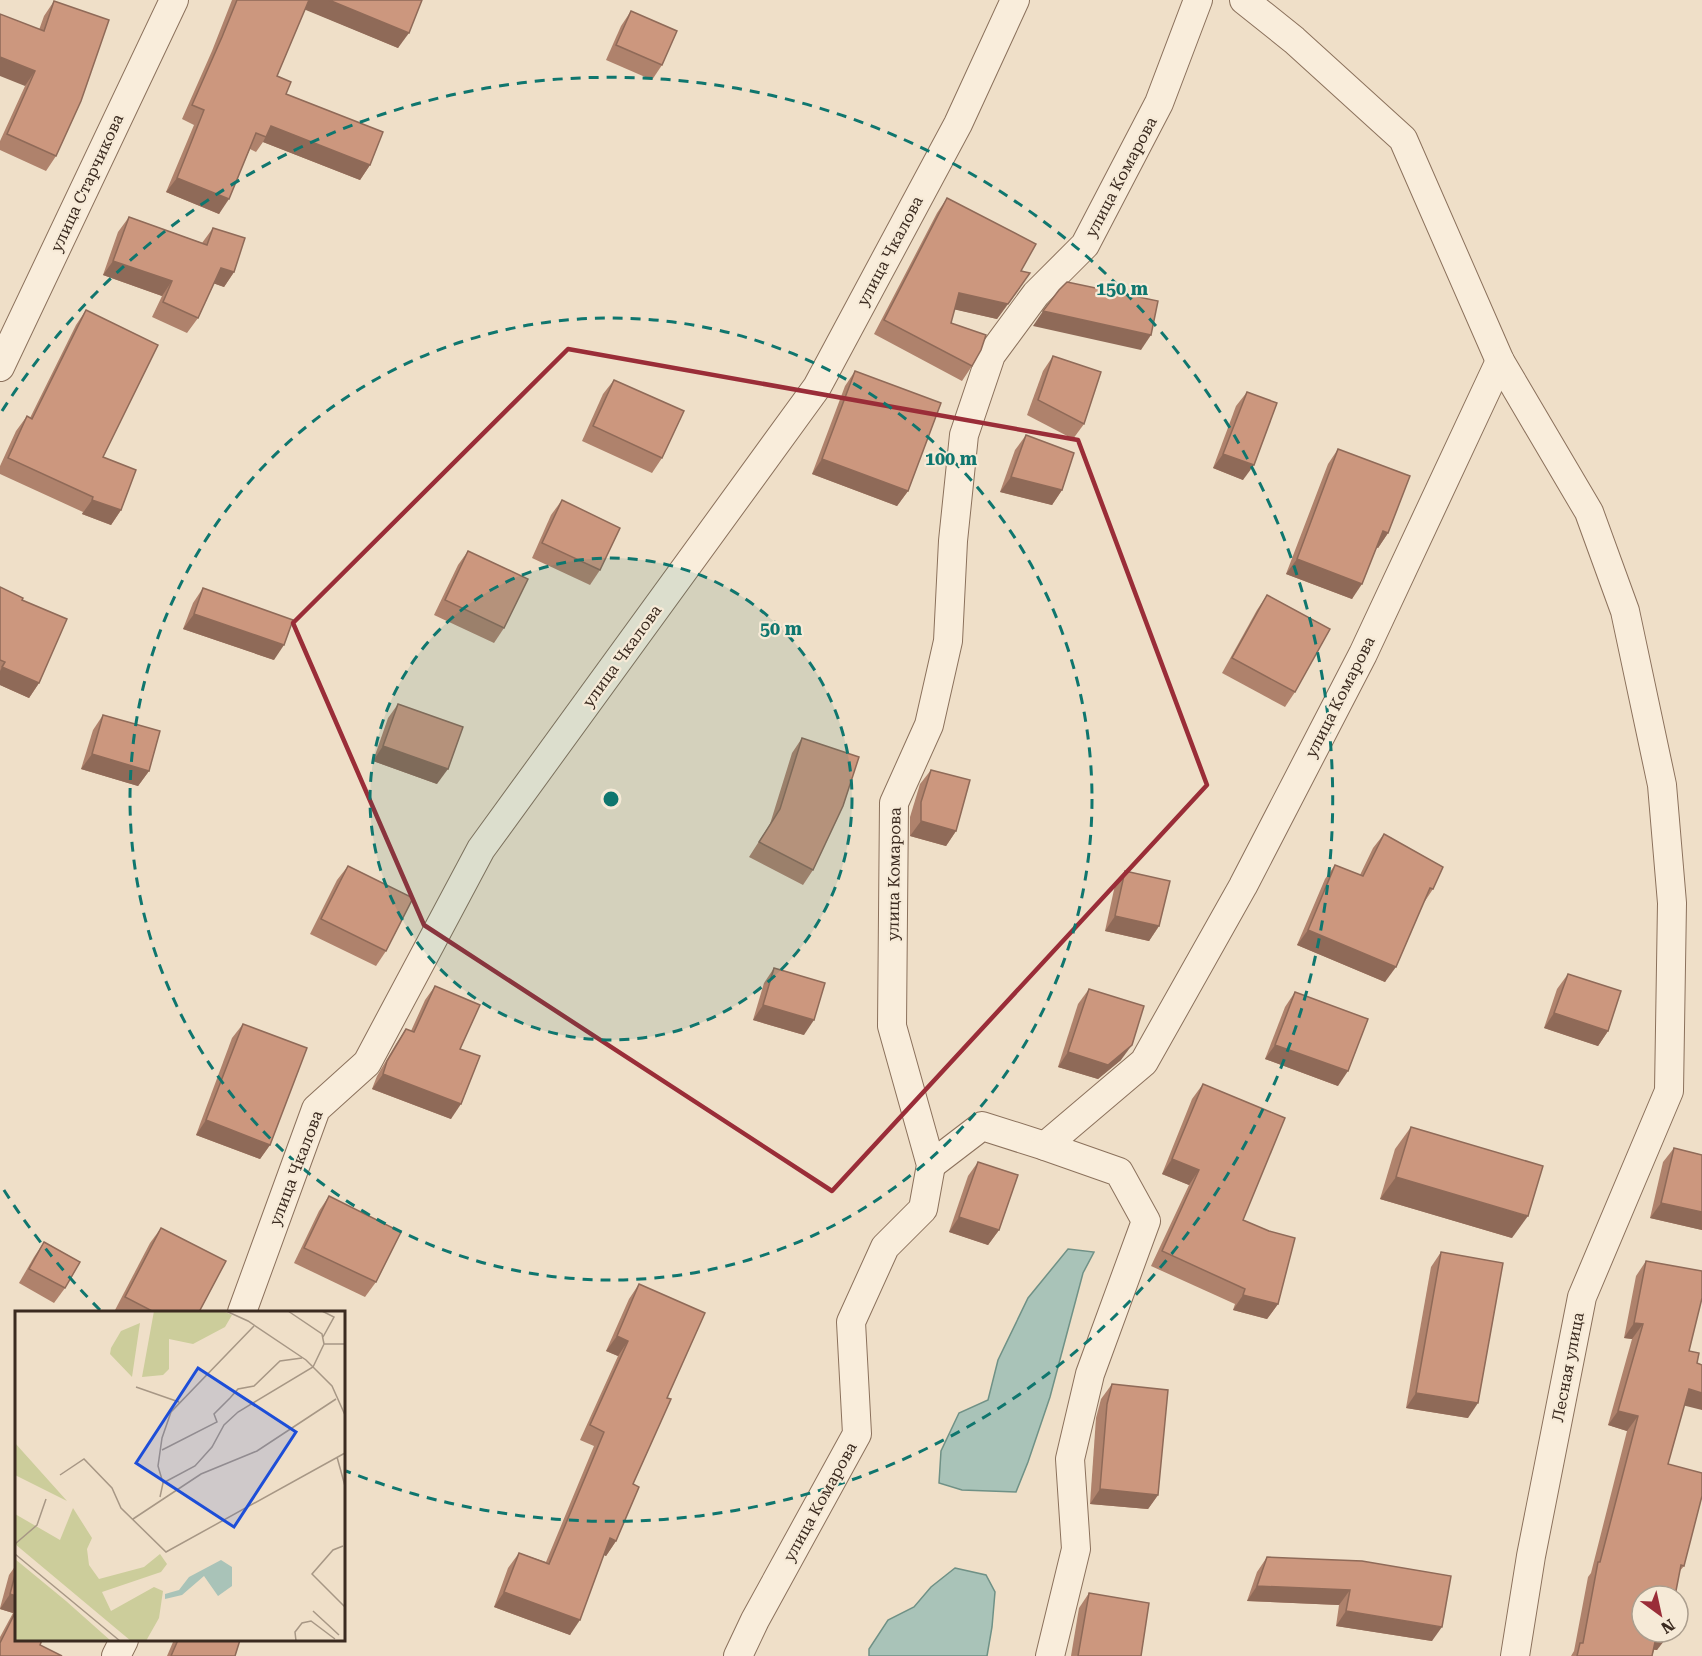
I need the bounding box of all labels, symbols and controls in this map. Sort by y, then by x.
street label: улица Старчикова [47,111,127,255]
street label: улица Комарова [1081,113,1161,240]
street label: улица Чкалова [853,193,927,309]
text: 150 m [1096,278,1149,299]
text: 100 m [925,448,978,469]
street label: улица Чкалова [579,601,666,711]
text: 50 m [760,618,803,639]
street label: улица Комарова [1301,633,1379,761]
centre of rings [601,789,621,809]
street label: улица Комарова [883,807,905,941]
street label: улица Чкалова [265,1107,327,1228]
street label: Лесная улица [1548,1310,1588,1423]
inset map [15,1311,345,1641]
street label: улица Комарова [779,1439,861,1565]
north arrow [1630,1584,1690,1644]
text: N [1658,1615,1678,1637]

